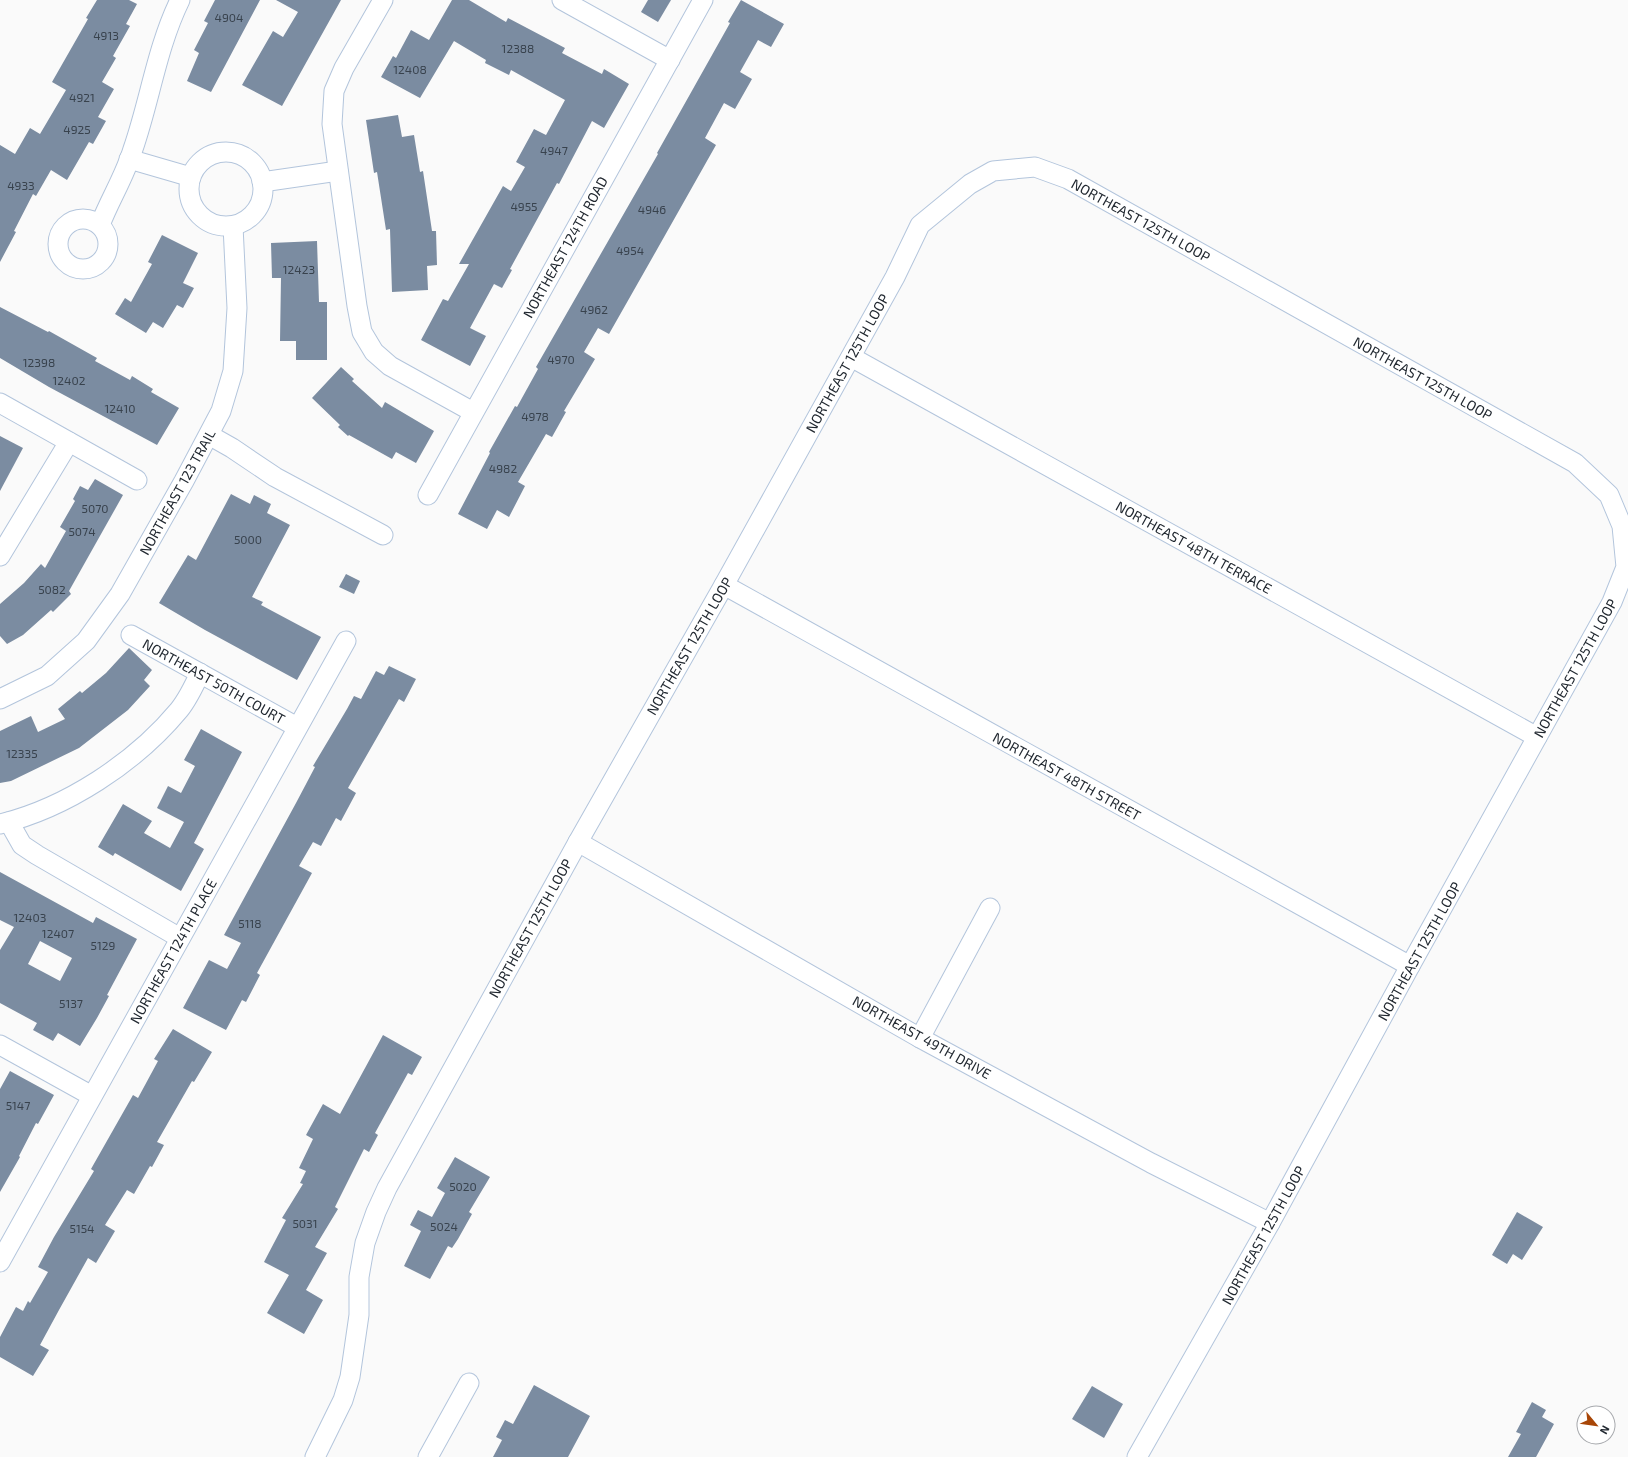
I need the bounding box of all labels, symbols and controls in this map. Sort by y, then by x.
house number: 4904 [215,10,243,24]
house number: 4913 [93,28,119,42]
house number: 12388 [502,41,534,55]
house number: 12408 [393,62,427,76]
house number: 4921 [69,90,95,104]
house number: 4925 [63,122,91,136]
house number: 4947 [540,143,568,157]
street label: NORTHEAST 124TH ROAD [519,173,611,321]
street label: NORTHEAST 125TH LOOP [1069,175,1213,265]
house number: 4933 [7,178,35,192]
house number: 4955 [510,199,538,213]
house number: 4946 [638,202,666,216]
house number: 4954 [616,243,644,257]
house number: 12423 [283,262,315,276]
street label: NORTHEAST 125TH LOOP [802,291,892,435]
house number: 4962 [580,302,608,316]
street label: NORTHEAST 125TH LOOP [1351,333,1495,423]
house number: 4970 [547,352,575,366]
house number: 12398 [23,355,55,369]
house number: 12402 [53,373,86,387]
house number: 12410 [105,401,135,415]
house number: 4978 [521,409,549,423]
street label: NORTHEAST 123 TRAIL [135,426,219,558]
house number: 4982 [489,461,517,475]
street label: NORTHEAST 48TH TERRACE [1113,497,1275,597]
house number: 5070 [81,501,109,515]
house number: 5074 [68,524,96,538]
house number: 5000 [234,532,262,546]
street label: NORTHEAST 125TH LOOP [643,574,735,718]
house number: 5082 [38,582,66,596]
street label: NORTHEAST 125TH LOOP [1530,596,1620,740]
street label: NORTHEAST 50TH COURT [140,635,288,727]
street label: NORTHEAST 48TH STREET [990,728,1144,824]
house number: 12335 [6,746,38,760]
street label: NORTHEAST 125TH LOOP [485,856,575,1000]
street label: NORTHEAST 124TH PLACE [126,875,220,1026]
street label: NORTHEAST 125TH LOOP [1374,879,1464,1023]
house number: 12403 [14,910,46,924]
house number: 5118 [238,916,262,930]
house number: 12407 [42,926,74,940]
house number: 5129 [91,938,116,952]
street label: NORTHEAST 49TH DRIVE [850,992,994,1082]
house number: 5137 [59,996,83,1010]
house number: 5147 [6,1098,30,1112]
street label: NORTHEAST 125TH LOOP [1218,1163,1308,1307]
house number: 5020 [449,1179,477,1193]
house number: 5031 [292,1216,318,1230]
house number: 5024 [430,1219,458,1233]
house number: 5154 [69,1221,95,1235]
north arrow [1576,1405,1616,1445]
text: N [1598,1423,1613,1437]

